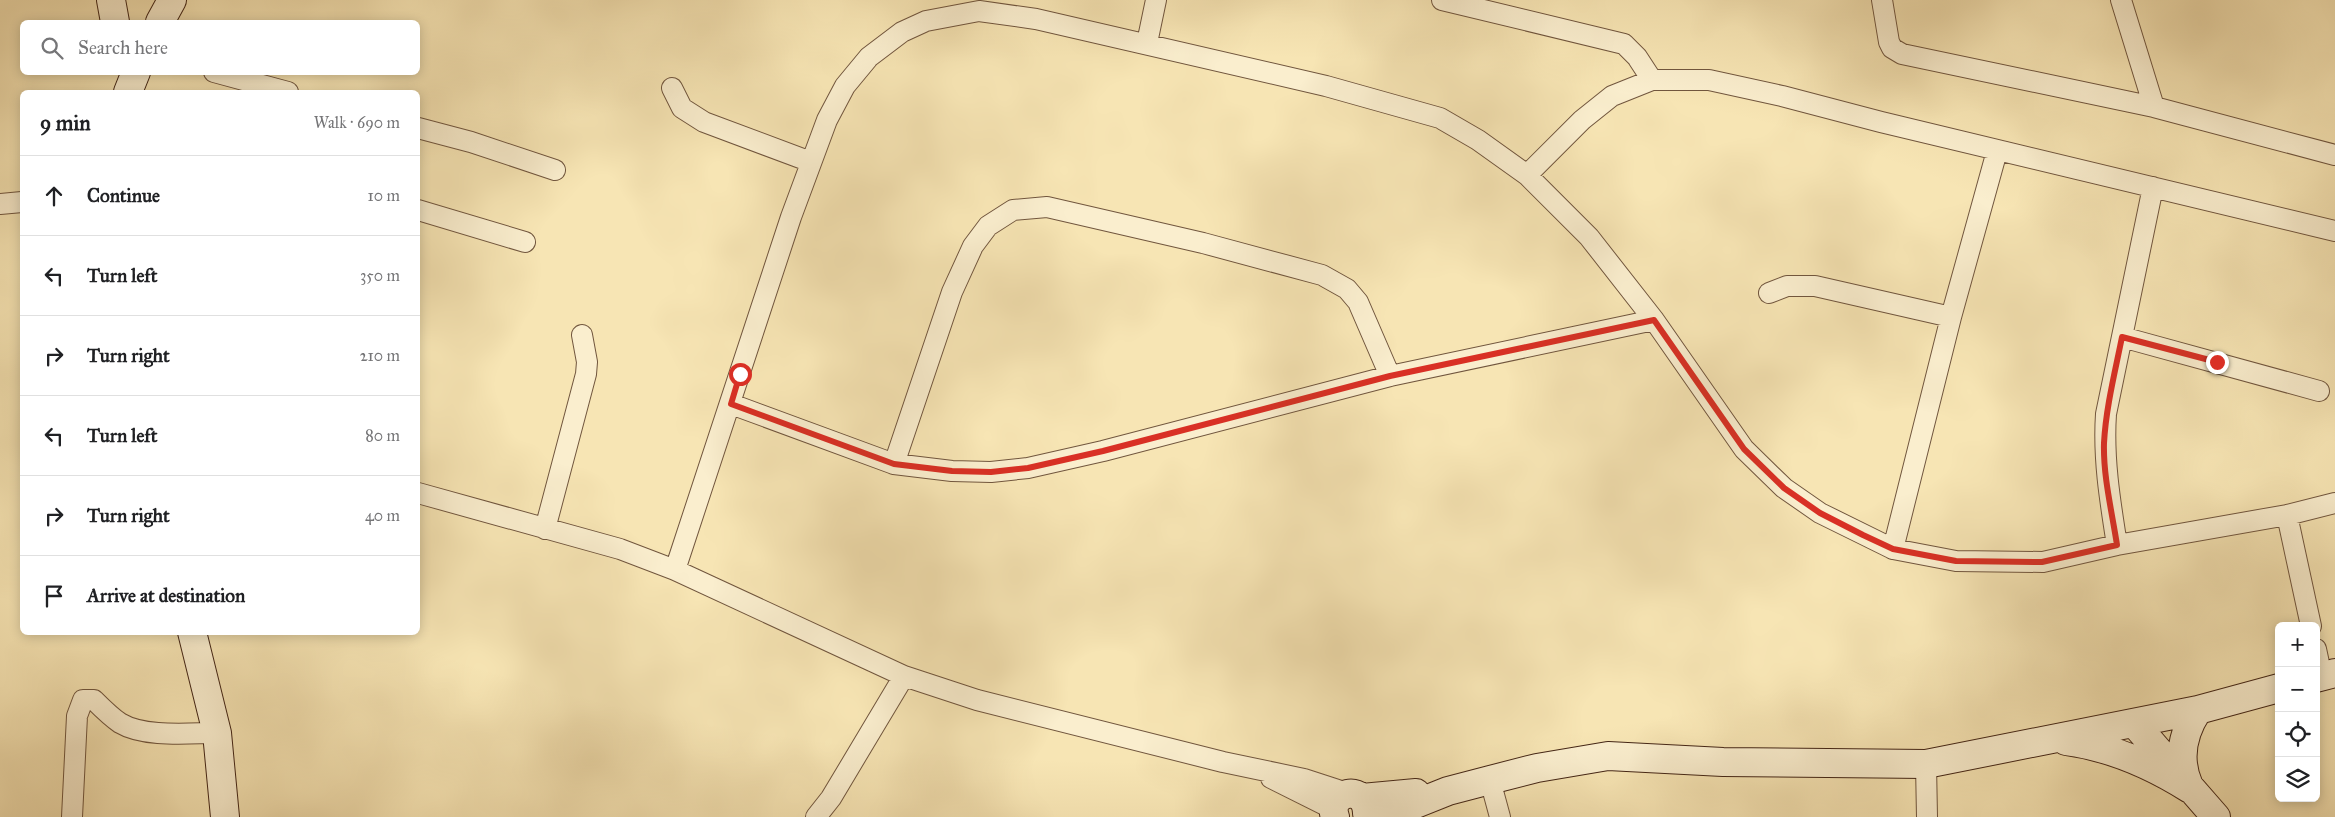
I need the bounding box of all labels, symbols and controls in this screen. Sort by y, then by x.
search box [20,20,420,75]
icon: search [38,34,66,62]
text: Search here [78,36,168,59]
text: 9 min [40,110,91,136]
text: Walk · 690 m [314,113,400,132]
icon: ahead [40,182,68,210]
text: Continue [87,184,160,207]
text: 10 m [368,186,400,205]
icon: left [40,262,68,290]
text: Turn left [87,264,157,287]
text: 350 m [360,266,400,285]
icon: right [40,342,68,370]
text: Turn right [87,344,170,367]
text: 210 m [360,346,400,365]
route end [2206,351,2229,374]
route start [729,363,752,386]
icon: left [40,422,68,450]
text: Turn left [87,424,157,447]
text: 80 m [365,426,400,445]
icon: right [40,502,68,530]
text: Turn right [87,504,170,527]
text: 40 m [365,506,400,525]
icon: arrive [40,582,68,610]
text: Arrive at destination [87,584,245,607]
map controls [2275,622,2320,802]
button: + [2275,622,2320,667]
button: − [2275,667,2320,712]
button: locate [2275,712,2320,757]
button: layers [2275,757,2320,802]

